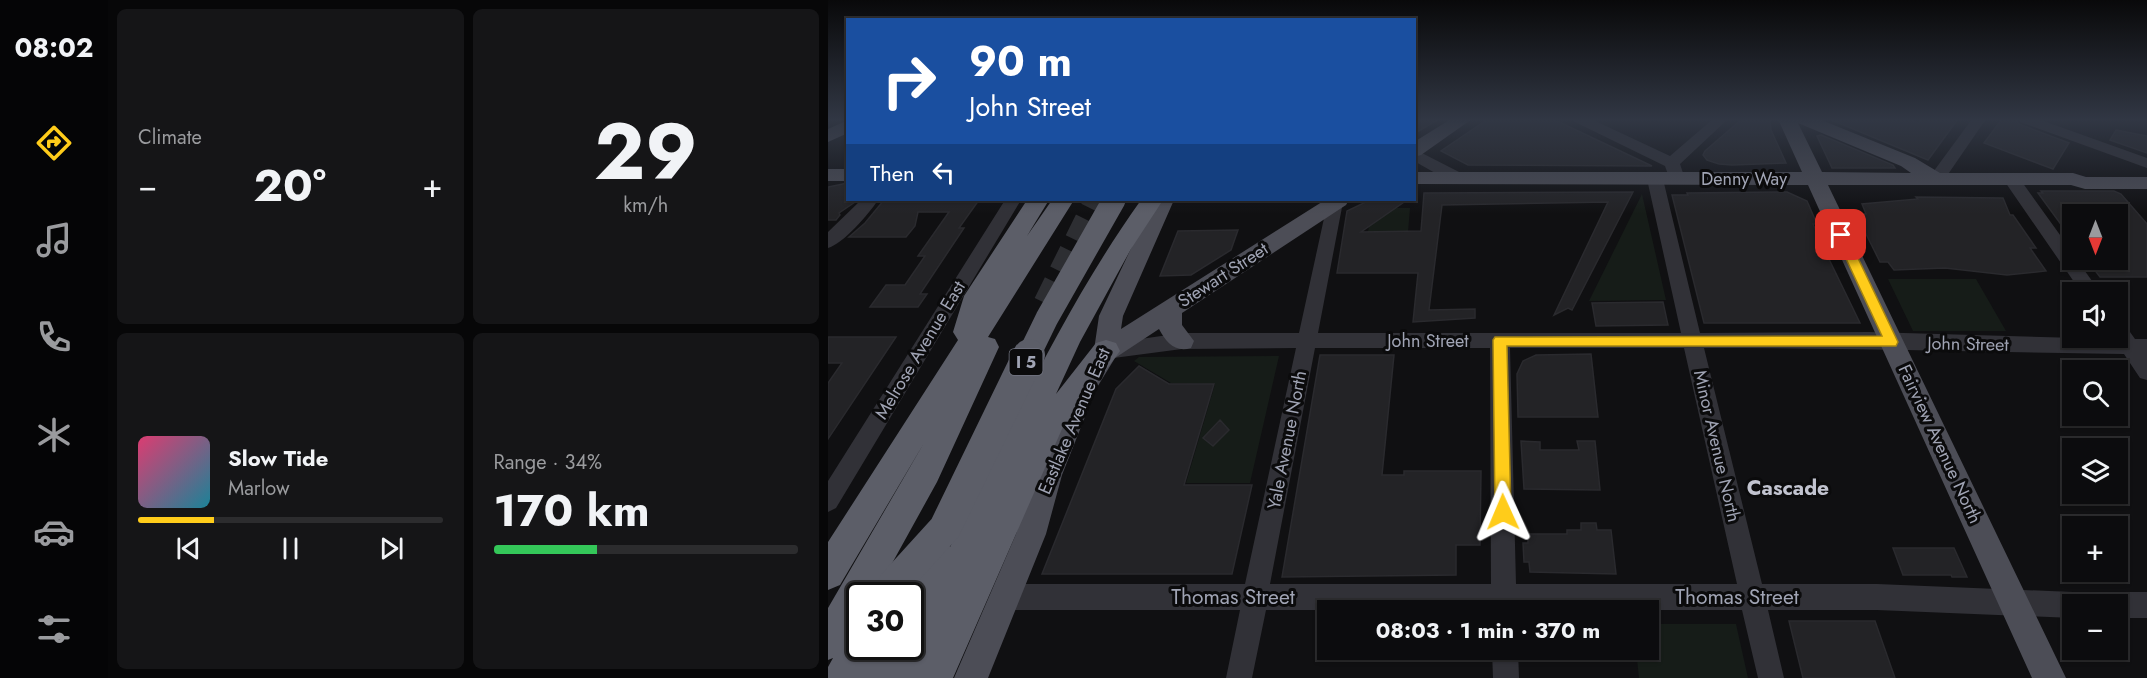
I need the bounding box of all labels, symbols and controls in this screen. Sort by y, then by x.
text: 08:02 [14,28,94,67]
text: 90 m [969,31,1072,92]
icon: right [870,42,948,120]
text: John Street [969,87,1091,126]
text: 29 [594,96,697,208]
icon: directions [33,122,75,164]
text: Climate [138,123,202,152]
text: 20° [254,153,326,218]
icon: left [927,156,960,189]
text: Then [870,157,915,189]
text: − [138,162,157,209]
text: + [422,162,443,209]
street label: Denny Way [1701,166,1787,192]
text: km/h [623,191,668,220]
north arrow [2062,204,2128,270]
map controls [2062,204,2128,660]
pin [1815,209,1866,260]
icon: arrive [1824,218,1857,251]
icon: music [33,219,75,261]
street label: Stewart Street [1173,236,1274,314]
street label: Melrose Avenue East [868,275,972,424]
button: sound [2062,282,2128,348]
icon: phone [33,316,75,358]
street label: John Street [1385,328,1469,354]
street label: John Street [1925,330,2010,358]
street label: Eastlake Avenue East [1031,343,1117,498]
road number: I 5 [1010,349,1042,375]
street label: Fairview Avenue North [1892,360,1988,528]
button: search [2062,360,2128,426]
street label: Minor Avenue North [1687,367,1747,525]
street label: Yale Avenue North [1261,368,1313,512]
icon: climate [33,414,75,456]
button: layers [2062,438,2128,504]
text: Slow Tide [228,442,328,474]
text: Range · 34% [494,448,602,477]
district label: Cascade [1747,473,1829,503]
text: Marlow [228,474,290,503]
text: 170 km [494,478,650,543]
position arrow [1471,480,1535,544]
icon: car [33,511,75,553]
button: + [2062,516,2128,582]
icon: previous [172,532,205,565]
icon: pause [274,532,307,565]
icon: next [375,532,408,565]
speed limit sign: 30 [846,582,924,660]
street label: Thomas Street [1171,582,1295,612]
street label: Thomas Street [1675,582,1799,612]
button: − [2062,594,2128,660]
icon: filters [33,608,75,650]
text: 08:03 · 1 min · 370 m [1376,614,1600,646]

